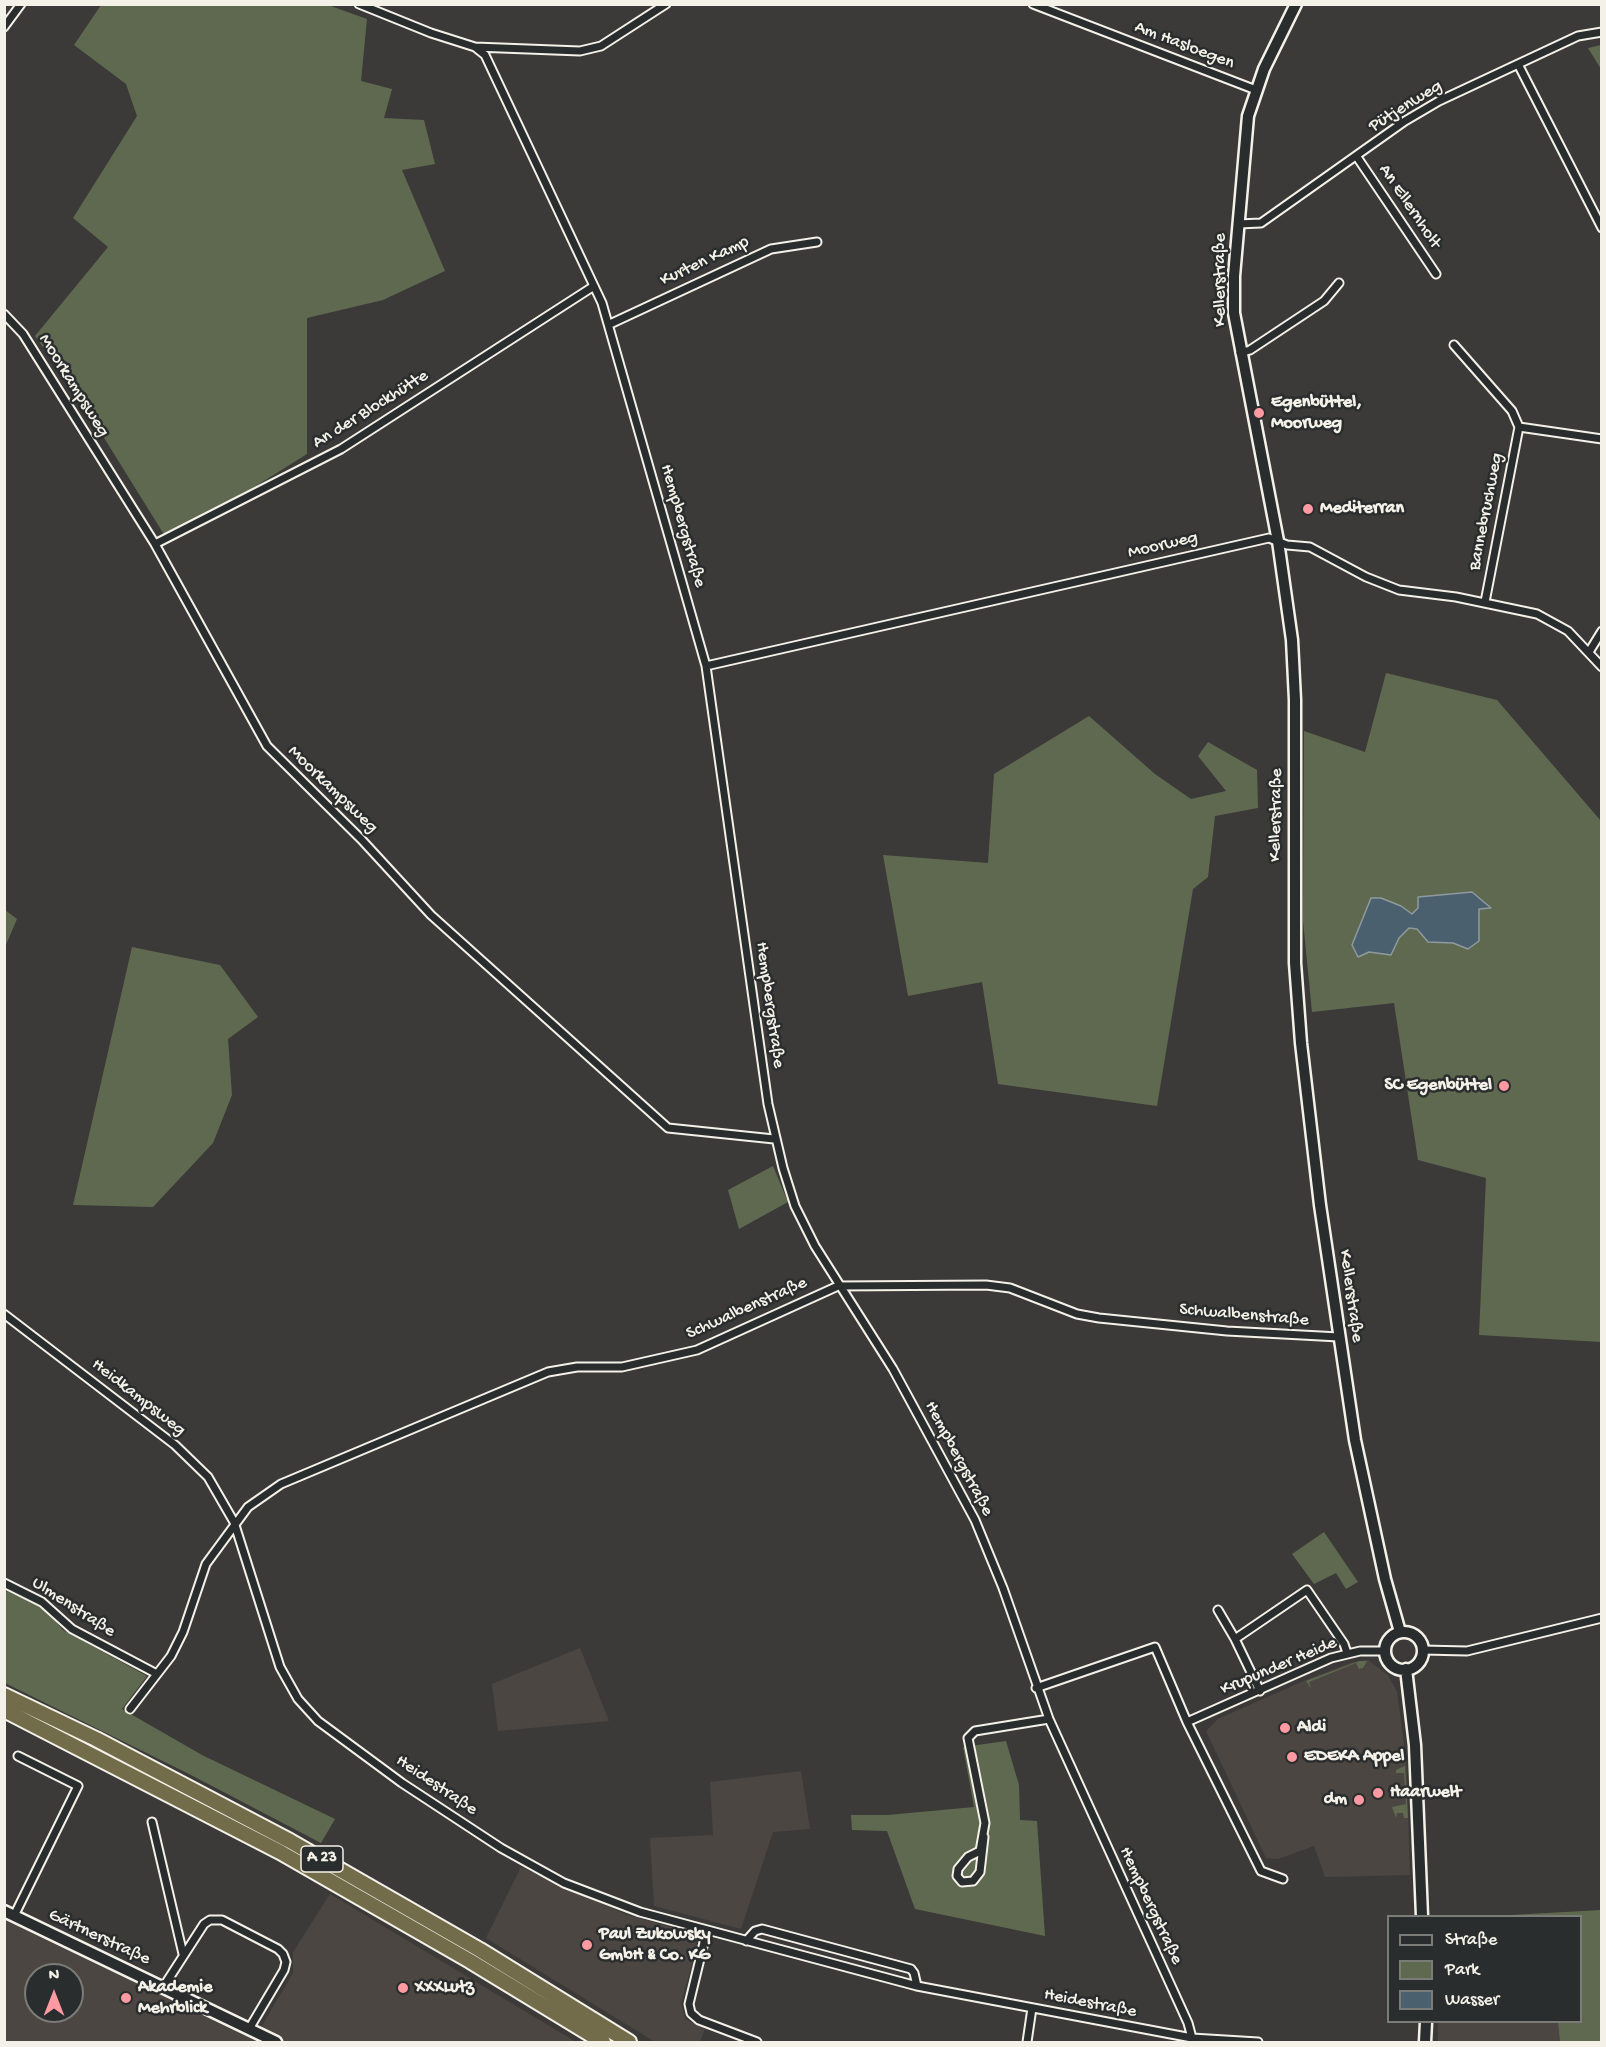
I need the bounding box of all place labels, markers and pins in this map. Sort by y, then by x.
place label: Egenbüttel, Moorweg [1271,392,1362,434]
marker: Egenbüttel, Moorweg [1252,406,1266,420]
place label: Mediterran [1320,498,1404,520]
marker: Mediterran [1301,502,1315,516]
place label: SC Egenbüttel [1384,1075,1492,1097]
marker: SC Egenbüttel [1497,1079,1511,1093]
place label: Aldi [1297,1717,1326,1739]
marker: Aldi [1278,1721,1292,1735]
place label: EDEKA Appel [1304,1746,1405,1768]
marker: EDEKA Appel [1285,1750,1299,1764]
place label: Haarwelt [1390,1782,1461,1804]
marker: Haarwelt [1371,1786,1385,1800]
place label: dm [1324,1789,1347,1811]
marker: dm [1352,1793,1366,1807]
place label: Paul Zukowsky GmbH & Co. KG [599,1924,711,1966]
marker: Paul Zukowsky GmbH & Co. KG [580,1938,594,1952]
place label: Akademie Mehrblick [138,1977,212,2020]
place label: XXXLutz [415,1977,474,1999]
marker: XXXLutz [396,1981,410,1995]
marker: Akademie Mehrblick [119,1991,133,2005]

